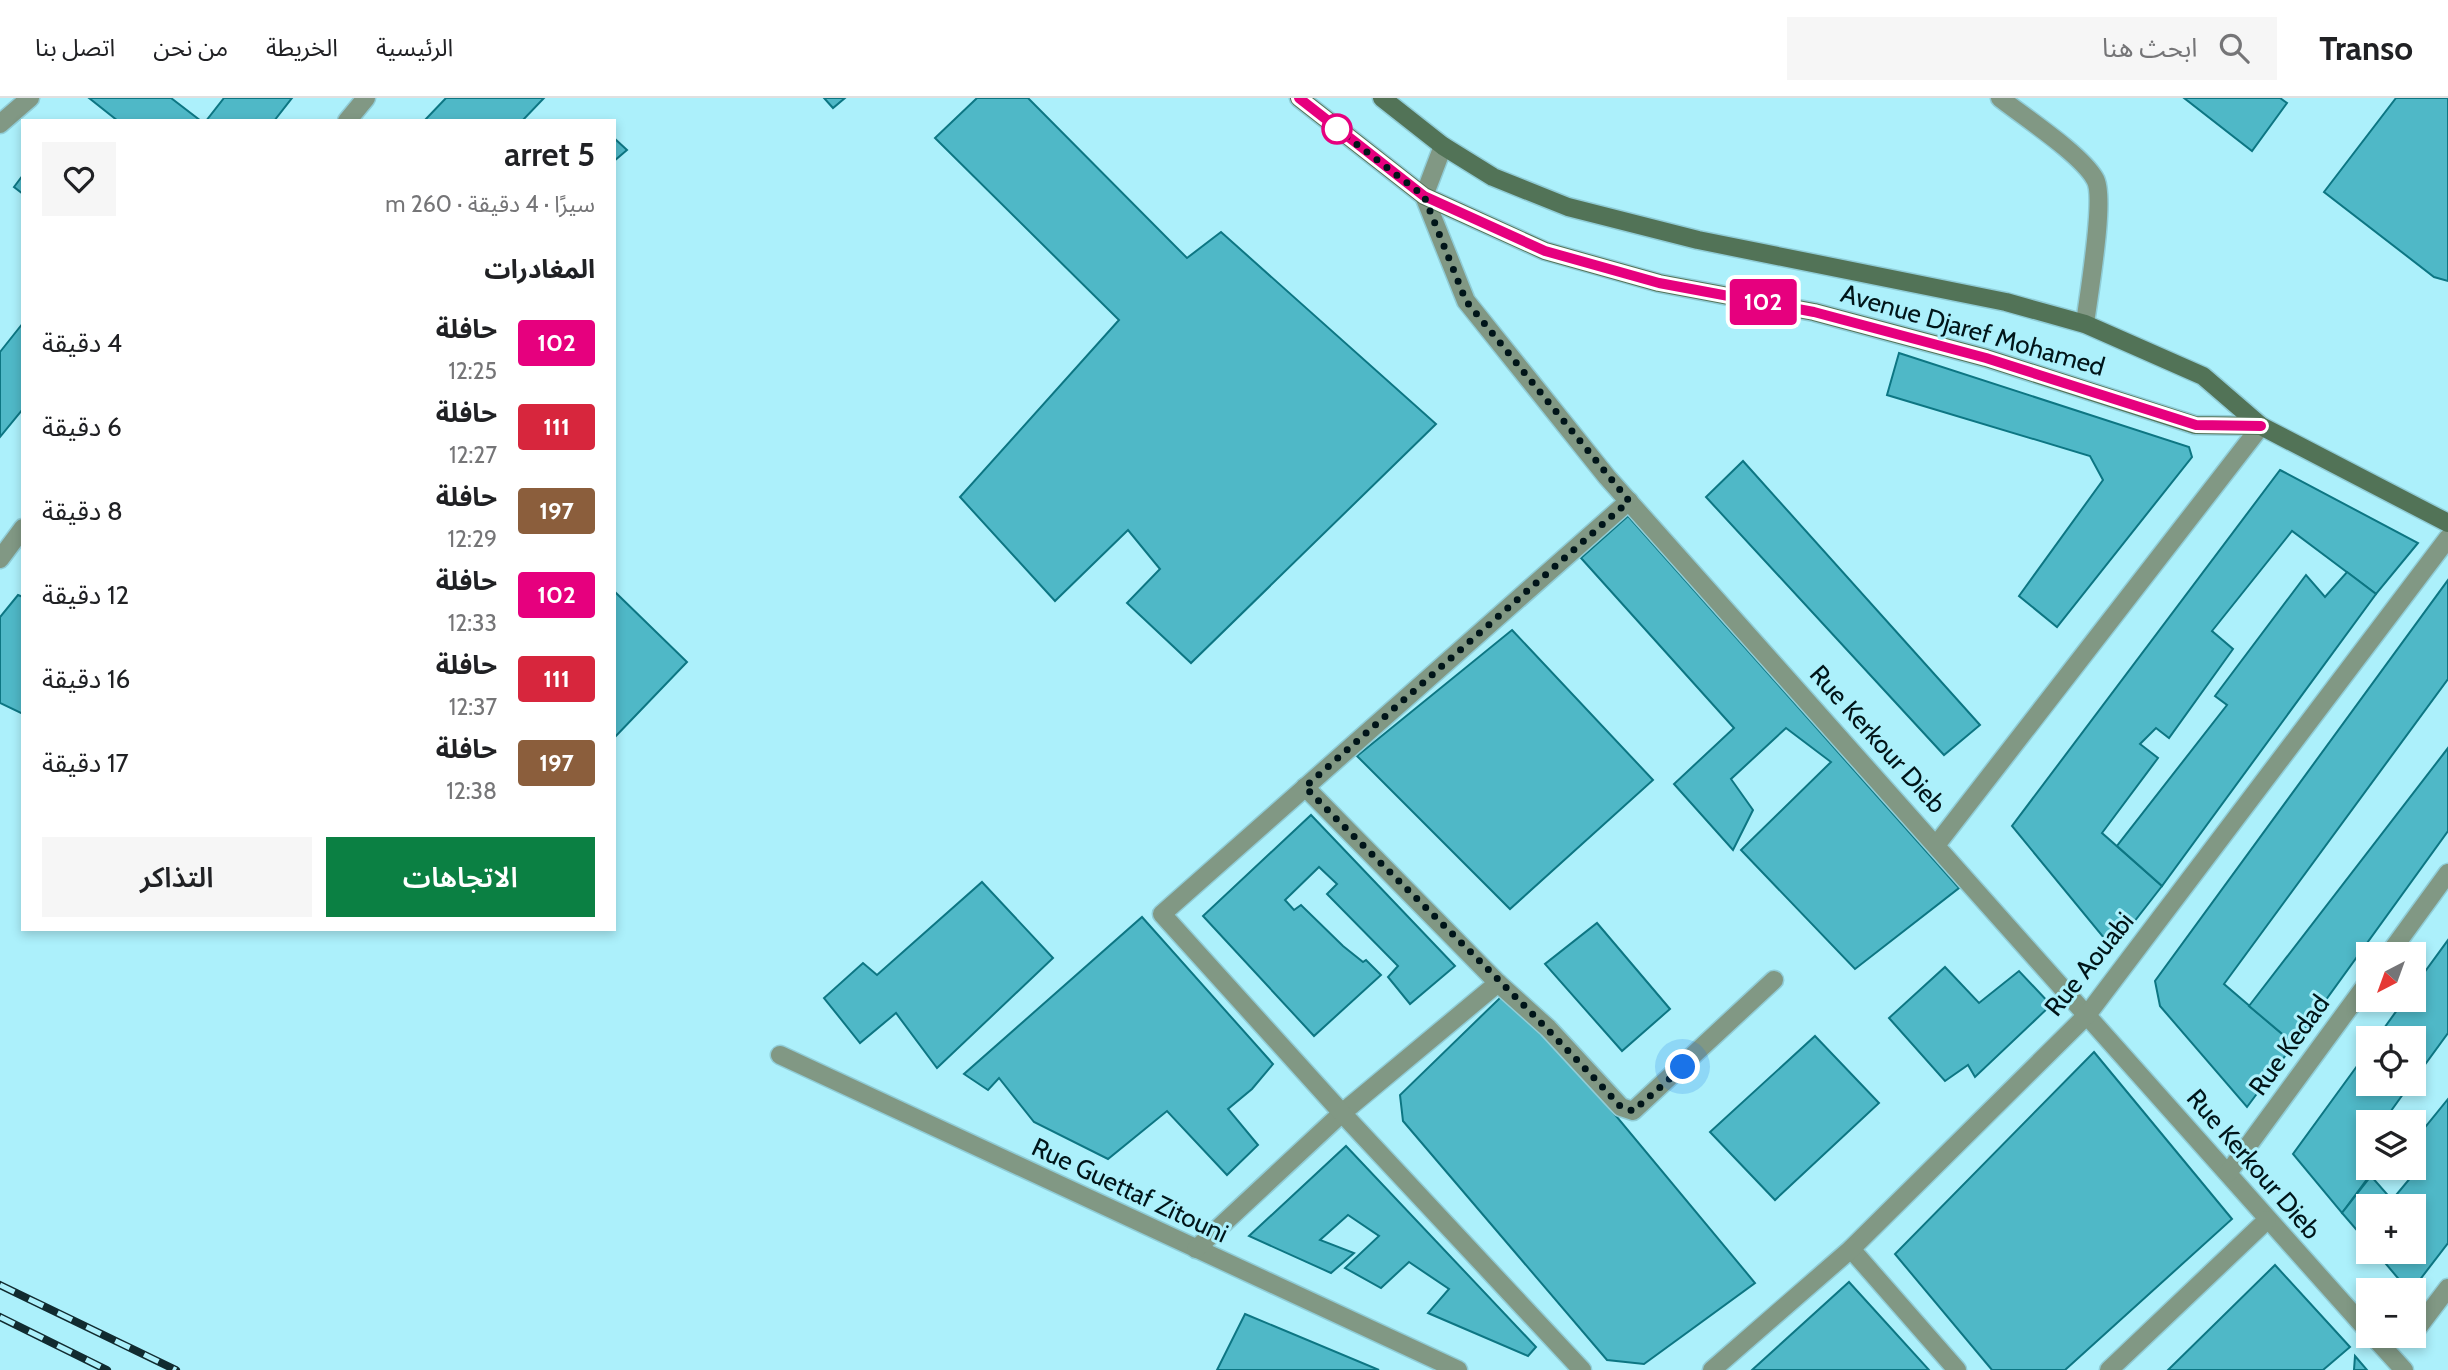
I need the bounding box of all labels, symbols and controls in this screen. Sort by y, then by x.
search box [1787,17,2277,80]
text: Transo [2319,28,2413,68]
icon: search [2215,29,2253,67]
text: ابحث هنا [2102,32,2197,64]
text: اتصل بنا [35,33,115,62]
text: من نحن [153,33,228,62]
text: الخريطة [266,33,338,62]
text: الرئيسية [376,33,453,62]
unlabelled marker [1322,114,1352,144]
text: arret 5 [504,134,595,174]
button: heart [42,142,116,216]
text: سيرًا · 4 دقيقة · 260 m [385,190,595,218]
text: المغادرات [484,253,595,285]
street label: Avenue Djaref Mohamed [1837,277,2109,383]
line badge: 102 [1723,279,1803,325]
text: 102 [1744,287,1782,316]
text: حافلة [436,313,497,345]
text: 4 دقيقة [42,327,122,359]
text: 102 [537,328,576,357]
text: 12:25 [448,357,497,385]
text: حافلة [436,397,497,429]
text: 6 دقيقة [42,411,122,443]
text: 111 [543,412,570,441]
text: 12:27 [449,441,497,469]
text: حافلة [436,481,497,513]
text: 8 دقيقة [42,495,123,527]
text: 197 [539,496,574,525]
text: 12:29 [448,525,497,553]
text: حافلة [436,565,497,597]
text: 12 دقيقة [42,579,129,611]
text: 102 [537,580,576,609]
text: 12:33 [448,609,497,637]
text: حافلة [436,649,497,681]
street label: Rue Kerkour Dieb [1803,658,1953,820]
text: 16 دقيقة [42,663,130,695]
text: 111 [543,664,570,693]
text: 12:37 [449,693,497,721]
text: حافلة [436,733,497,765]
text: 17 دقيقة [42,747,129,779]
text: 197 [539,748,574,777]
text: 12:38 [446,777,497,805]
button: التذاكر [42,837,312,917]
button: الاتجاهات [326,837,595,917]
street label: Rue Aouabi [2037,906,2141,1022]
north arrow [2356,942,2426,1012]
map controls [2356,942,2426,1348]
street label: Rue Kedad [2242,988,2336,1102]
button: locate [2356,1026,2426,1096]
your location [1665,1049,1700,1084]
street label: Rue Kerkour Dieb [2180,1082,2328,1246]
button: layers [2356,1110,2426,1180]
street label: Rue Guettaf Zitouni [1027,1130,1233,1250]
button: + [2356,1194,2426,1264]
button: − [2356,1278,2426,1348]

